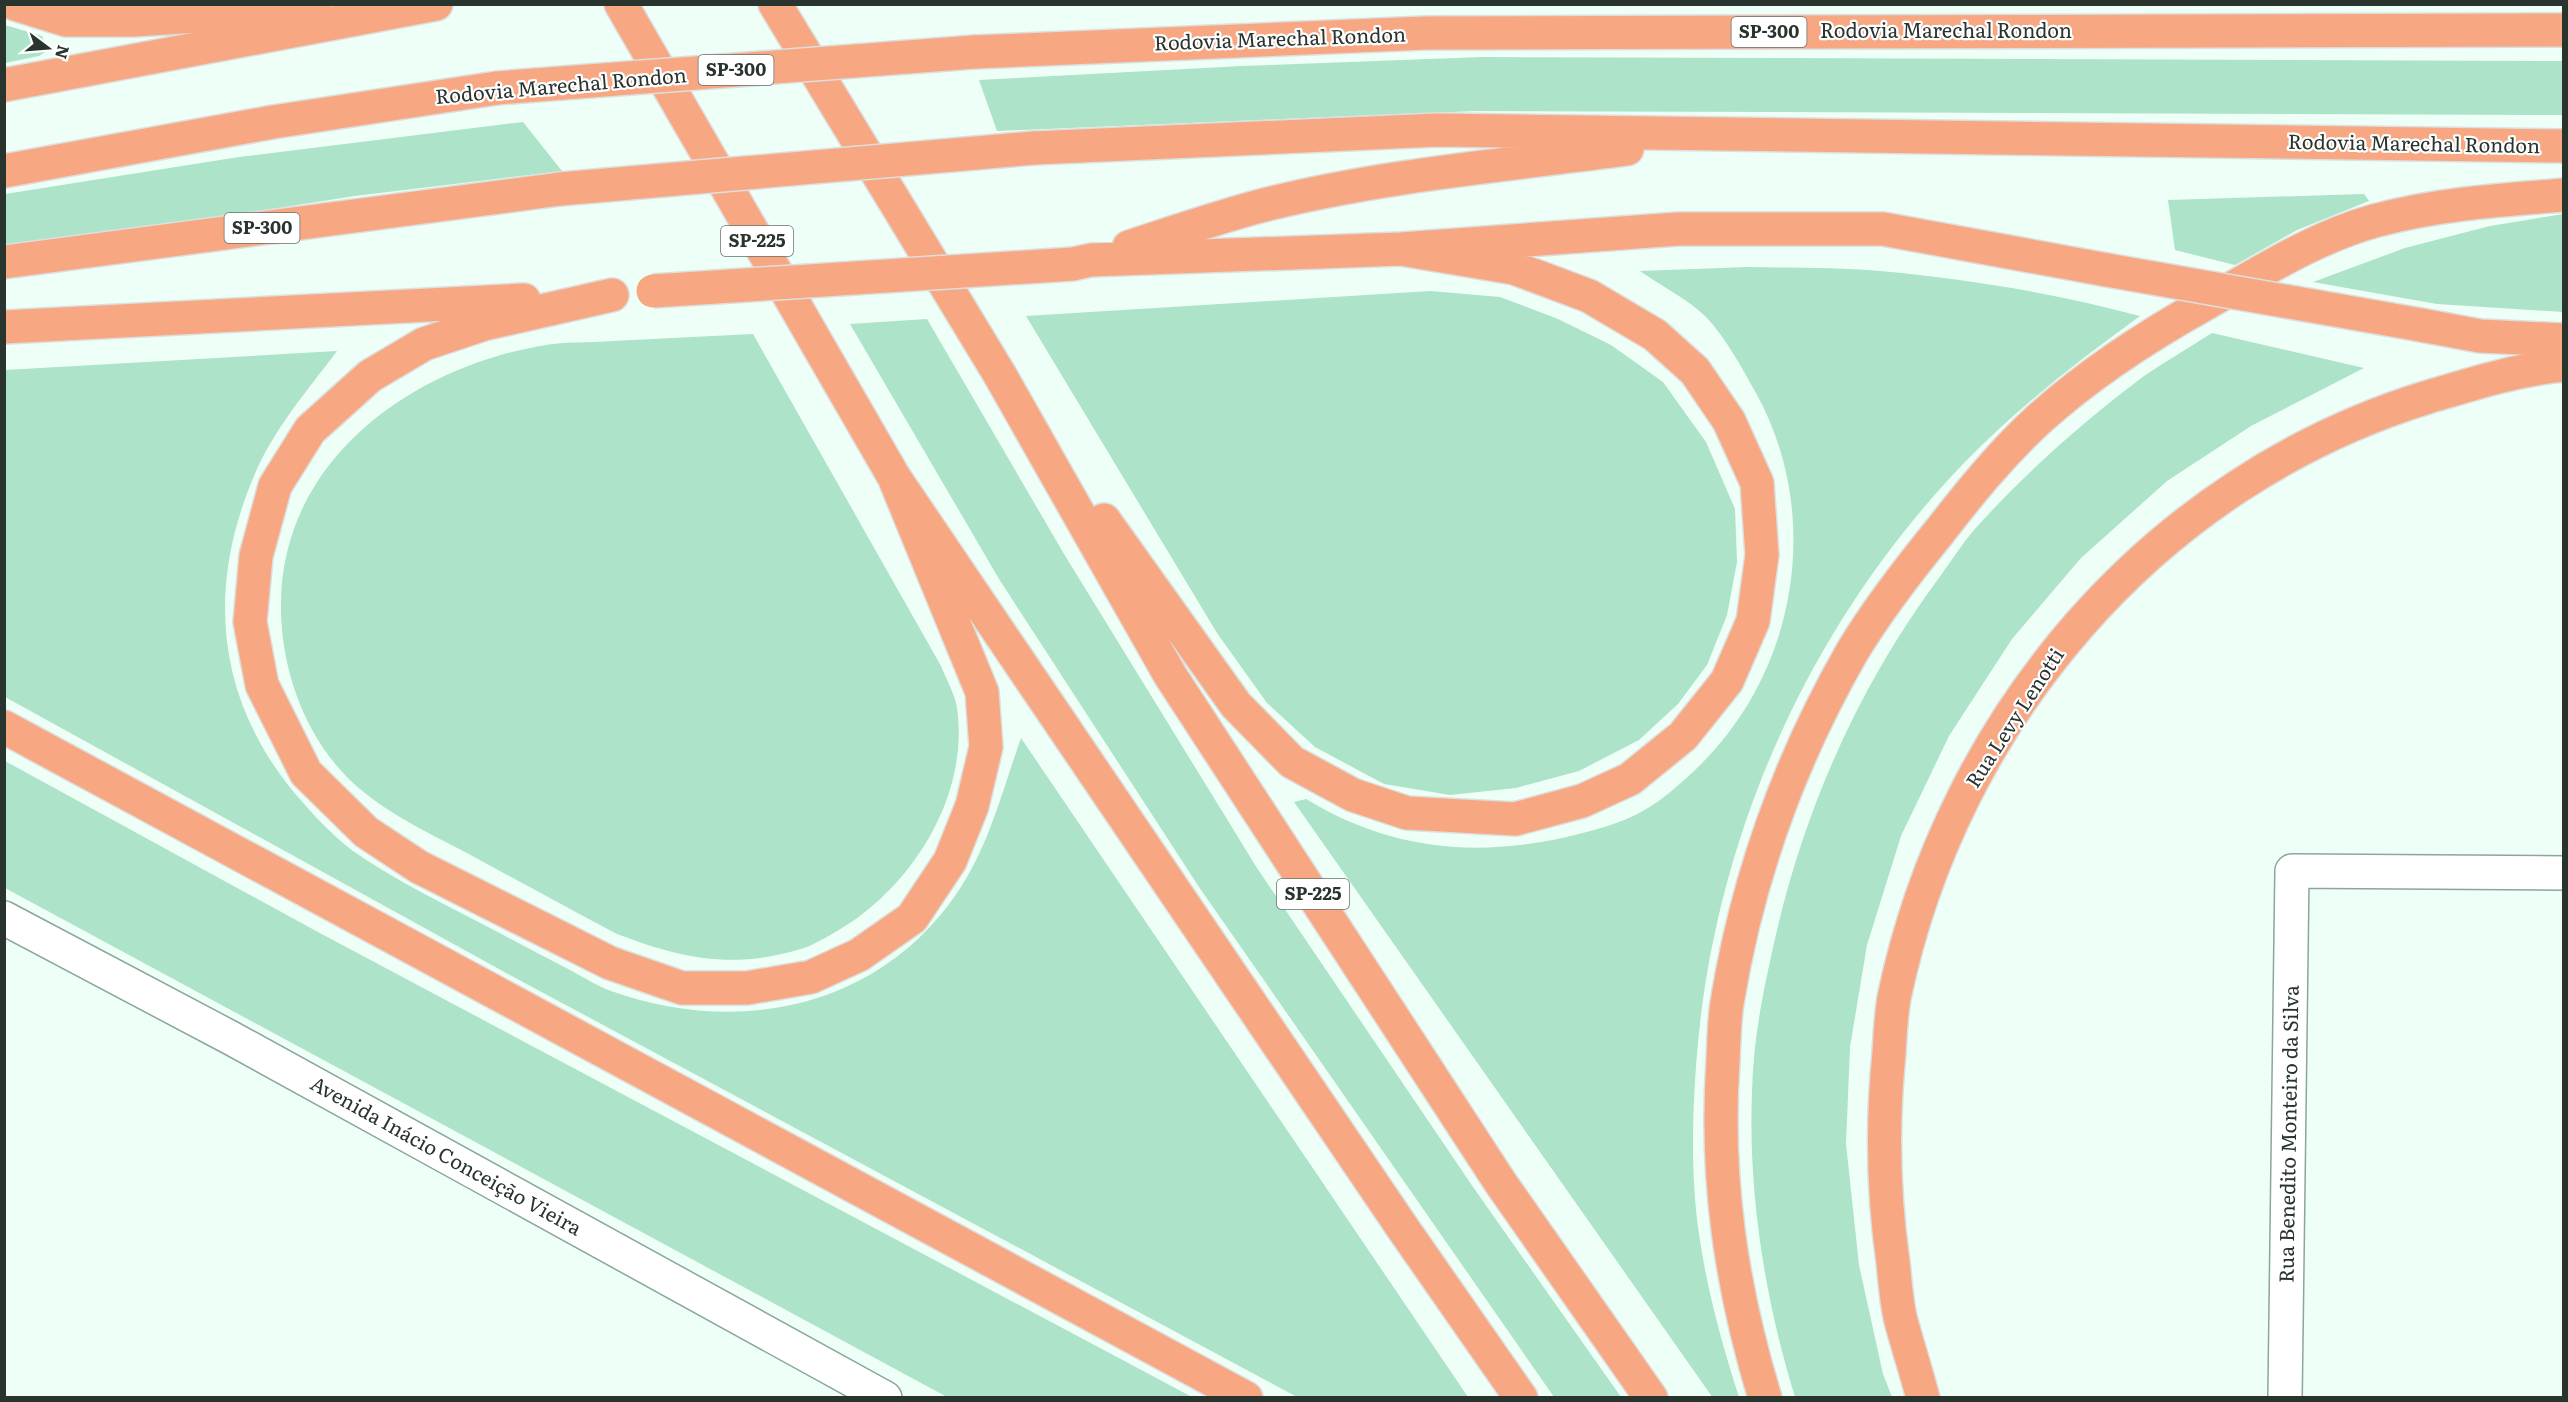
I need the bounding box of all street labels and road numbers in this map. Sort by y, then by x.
street label: Rodovia Marechal Rondon [1820,14,2072,44]
road number: SP-300 [1732,17,1806,47]
street label: Rodovia Marechal Rondon [1153,18,1406,56]
road number: SP-300 [698,55,774,85]
street label: Rodovia Marechal Rondon [434,58,688,110]
street label: Rodovia Marechal Rondon [2288,125,2540,159]
road number: SP-300 [224,213,300,243]
road number: SP-225 [721,226,793,256]
street label: Rua Levy Lenotti [1957,641,2070,793]
road number: SP-225 [1277,879,1349,909]
street label: Rua Benedito Monteiro da Silva [2269,985,2305,1283]
street label: Avenida Inácio Conceição Vieira [306,1067,588,1242]

